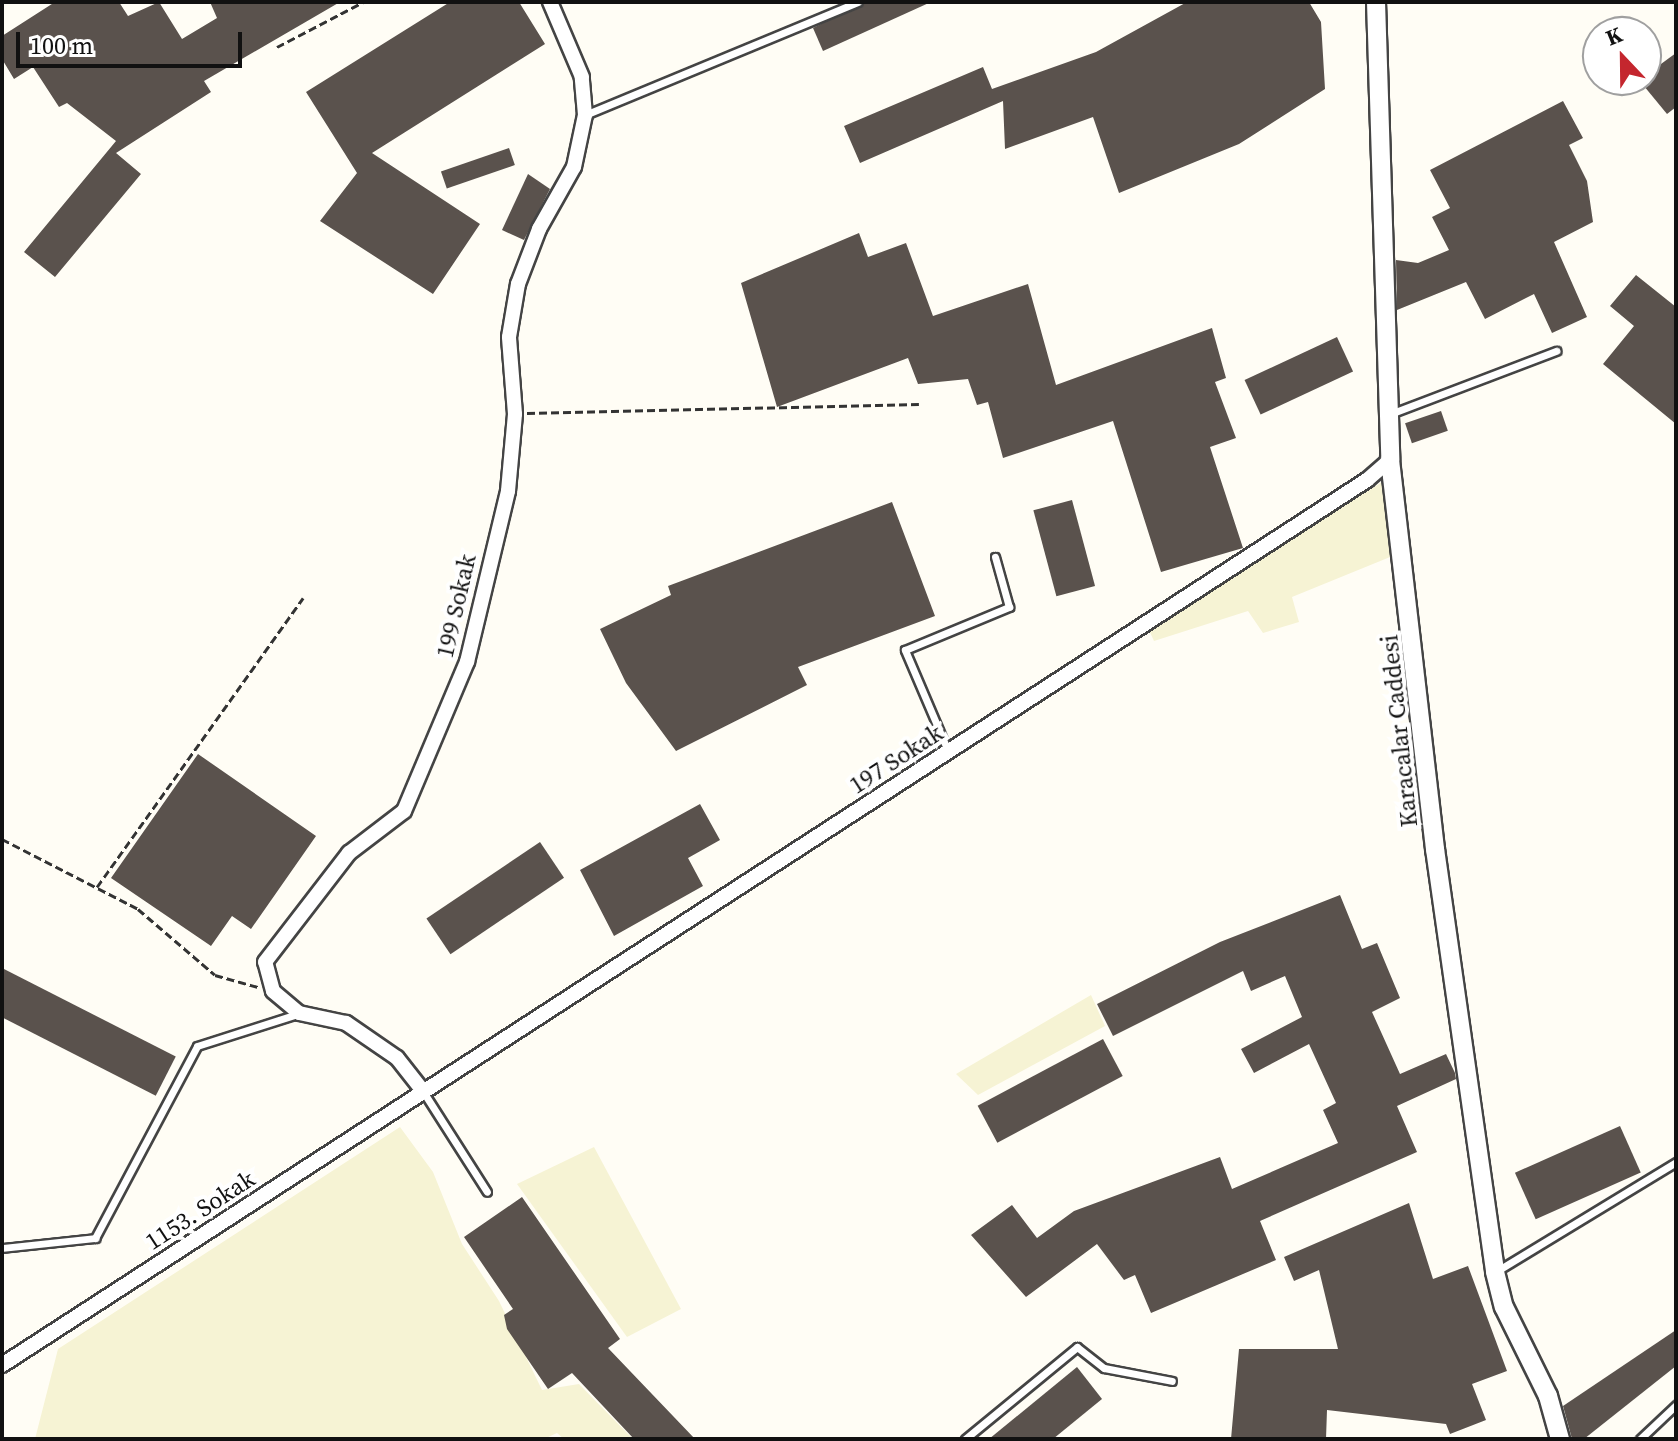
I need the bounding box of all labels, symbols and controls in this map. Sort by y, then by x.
scale bar [20,16,246,66]
north arrow [1582,16,1662,96]
text: K [1601,19,1626,52]
text: 100 m [30,29,93,62]
street label: 199 Sokak [430,551,482,661]
street label: Karacalar Caddesi [1375,634,1423,828]
street label: 197 Sokak [844,718,948,800]
street label: 1153. Sokak [140,1164,260,1256]

